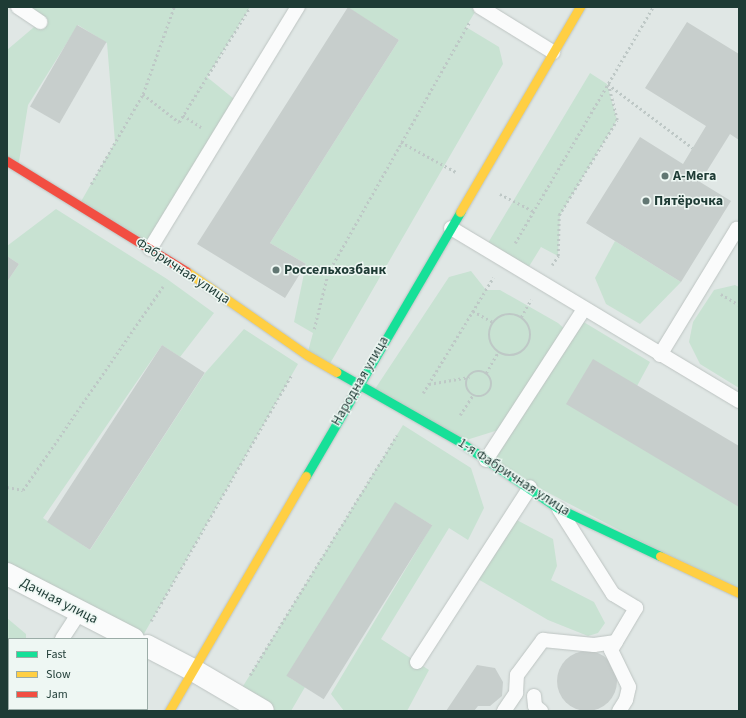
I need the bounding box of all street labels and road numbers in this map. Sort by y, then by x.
street label: Фабричная улица [133,234,233,308]
street label: Народная улица [328,333,392,429]
street label: 1-я Фабричная улица [455,434,573,520]
street label: Дачная улица [17,574,101,628]

